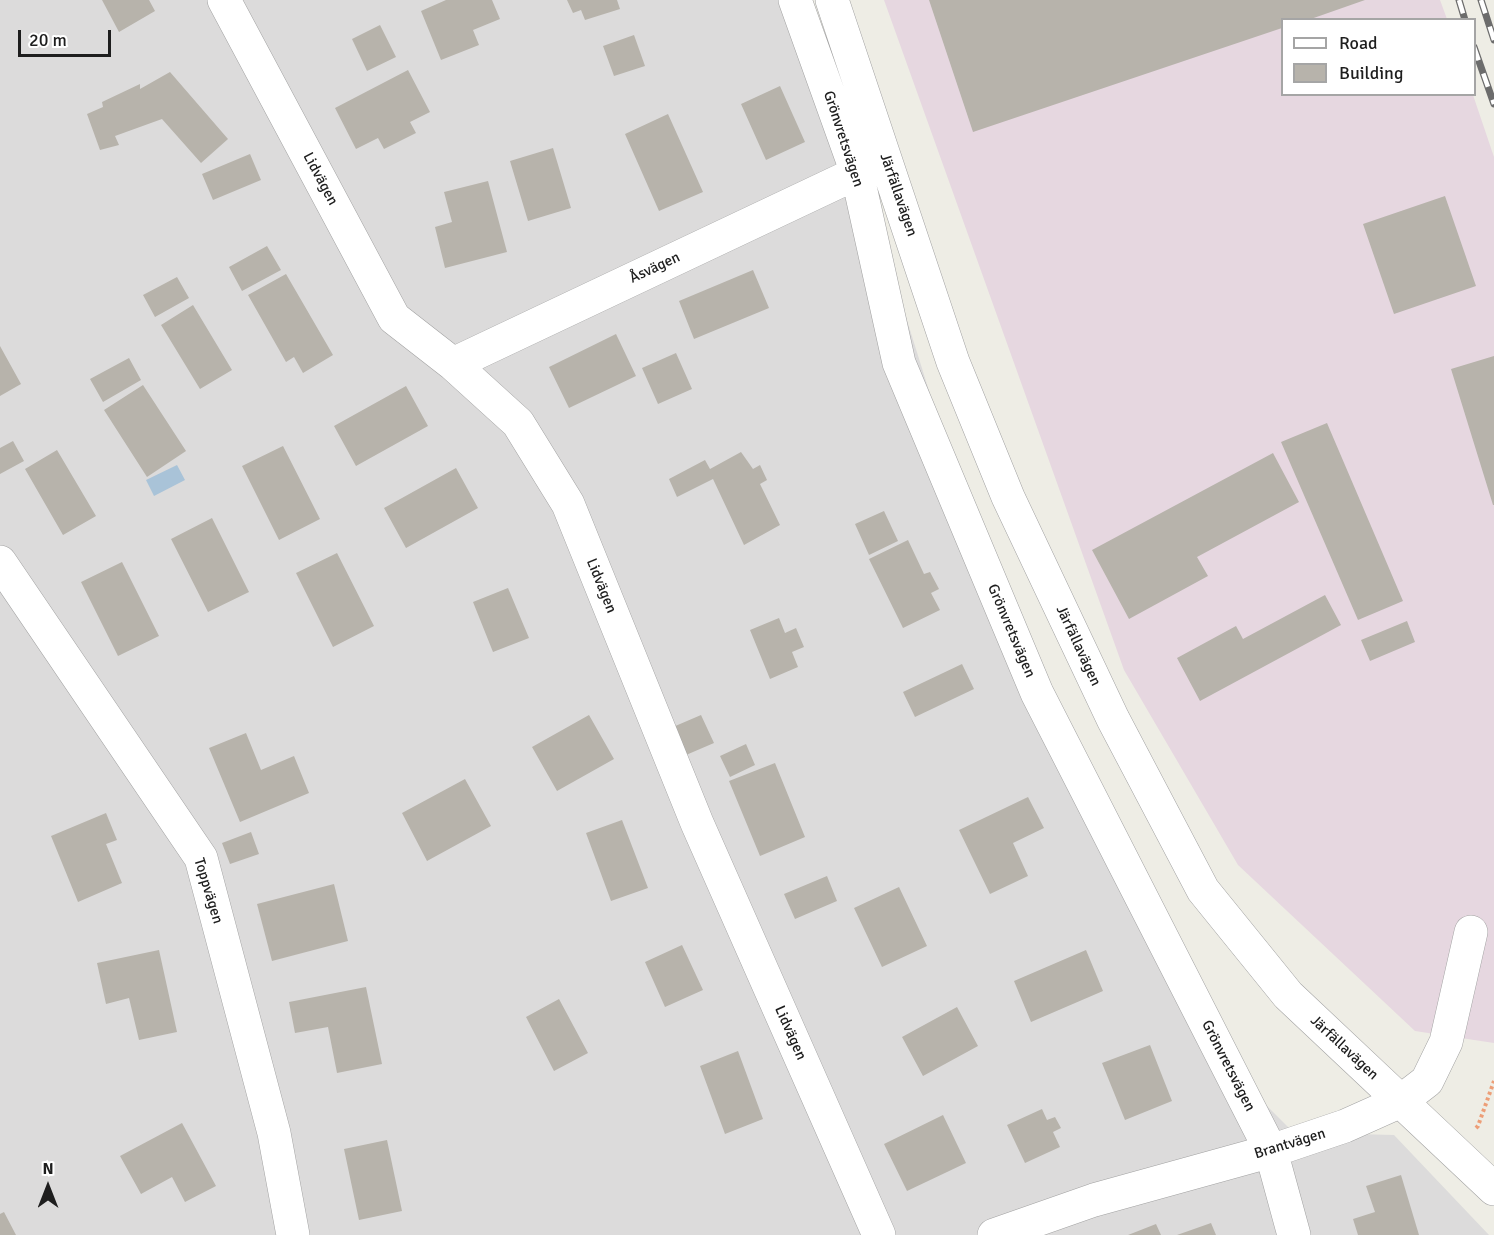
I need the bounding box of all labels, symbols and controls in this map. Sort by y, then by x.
scale bar [21,18,114,56]
legend [1281,18,1476,96]
text: 20 m [29,29,67,51]
text: Road [1339,32,1378,54]
text: Building [1339,62,1403,84]
street label: Grönvretsvägen [819,89,867,189]
street label: Lidvägen [299,149,341,209]
street label: Järfällavägen [875,151,921,239]
street label: Åsvägen [627,248,683,288]
street label: Lidvägen [582,556,620,616]
street label: Grönvretsvägen [983,581,1039,681]
street label: Järfällavägen [1052,603,1104,689]
street label: Toppvägen [189,856,227,926]
street label: Lidvägen [770,1003,810,1063]
street label: Järfällavägen [1306,1012,1382,1084]
street label: Grönvretsvägen [1197,1017,1259,1115]
street label: Brantvägen [1252,1125,1328,1163]
north arrow [18,1157,78,1217]
text: N [42,1159,54,1179]

